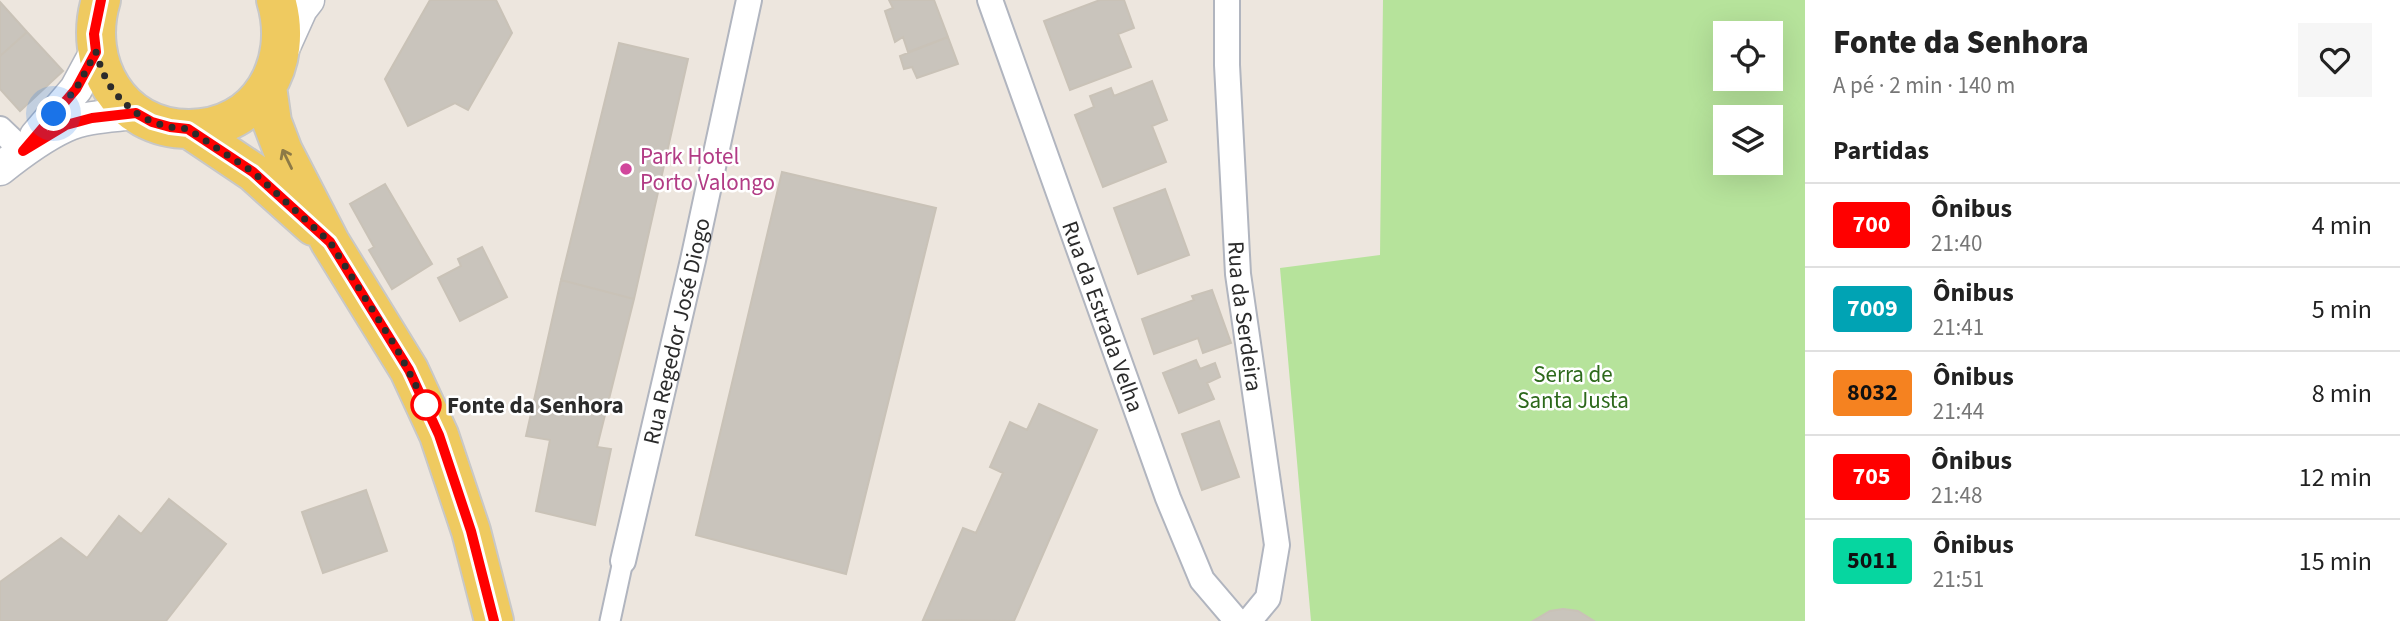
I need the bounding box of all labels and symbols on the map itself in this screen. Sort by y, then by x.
your location [36,96,71,131]
place label: Park Hotel Porto Valongo [640,140,775,199]
one-way arrow [280,149,294,170]
marker: Park Hotel Porto Valongo [618,161,634,177]
street label: Rua Regedor José Diogo [635,215,719,448]
street label: Rua da Estrada Velha [1053,216,1152,417]
street label: Rua da Serdeira [1219,240,1271,394]
park label: Serra de Santa Justa [1517,358,1629,417]
place label: Fonte da Senhora [447,389,624,422]
marker: Fonte da Senhora [411,390,441,420]

